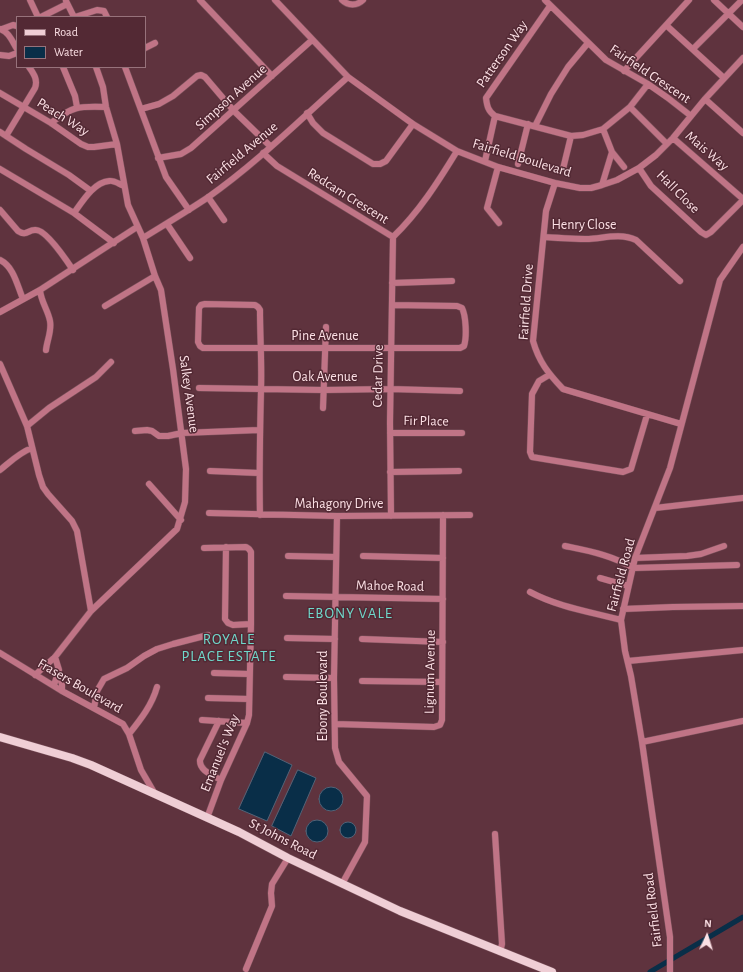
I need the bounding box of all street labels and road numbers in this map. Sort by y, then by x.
street label: Patterson Way [473,17,531,91]
street label: Fairfield Crescent [606,41,694,107]
street label: Simpson Avenue [192,60,270,134]
street label: Peach Way [34,94,92,140]
street label: Fairfield Avenue [203,118,281,188]
street label: Mais Way [682,128,732,174]
street label: Fairfield Boulevard [471,135,573,181]
street label: Redcam Crescent [304,164,392,228]
street label: Hall Close [653,167,703,217]
street label: Henry Close [551,217,617,233]
street label: Fairfield Drive [515,263,537,341]
street label: Pine Avenue [291,328,359,344]
street label: Cedar Drive [369,344,387,408]
street label: Salkey Avenue [175,354,203,434]
street label: Oak Avenue [293,369,357,385]
street label: Fir Place [403,412,449,430]
street label: Mahagony Drive [294,496,384,512]
street label: Fairfield Road [603,537,639,613]
street label: Mahoe Road [356,577,424,595]
street label: Lignum Avenue [421,630,439,714]
street label: Ebony Boulevard [315,651,331,741]
street label: Frasers Boulevard [35,655,125,717]
street label: Emanuel's Way [197,712,243,794]
street label: St Johns Road [246,815,320,863]
street label: Fairfield Road [640,872,666,948]

